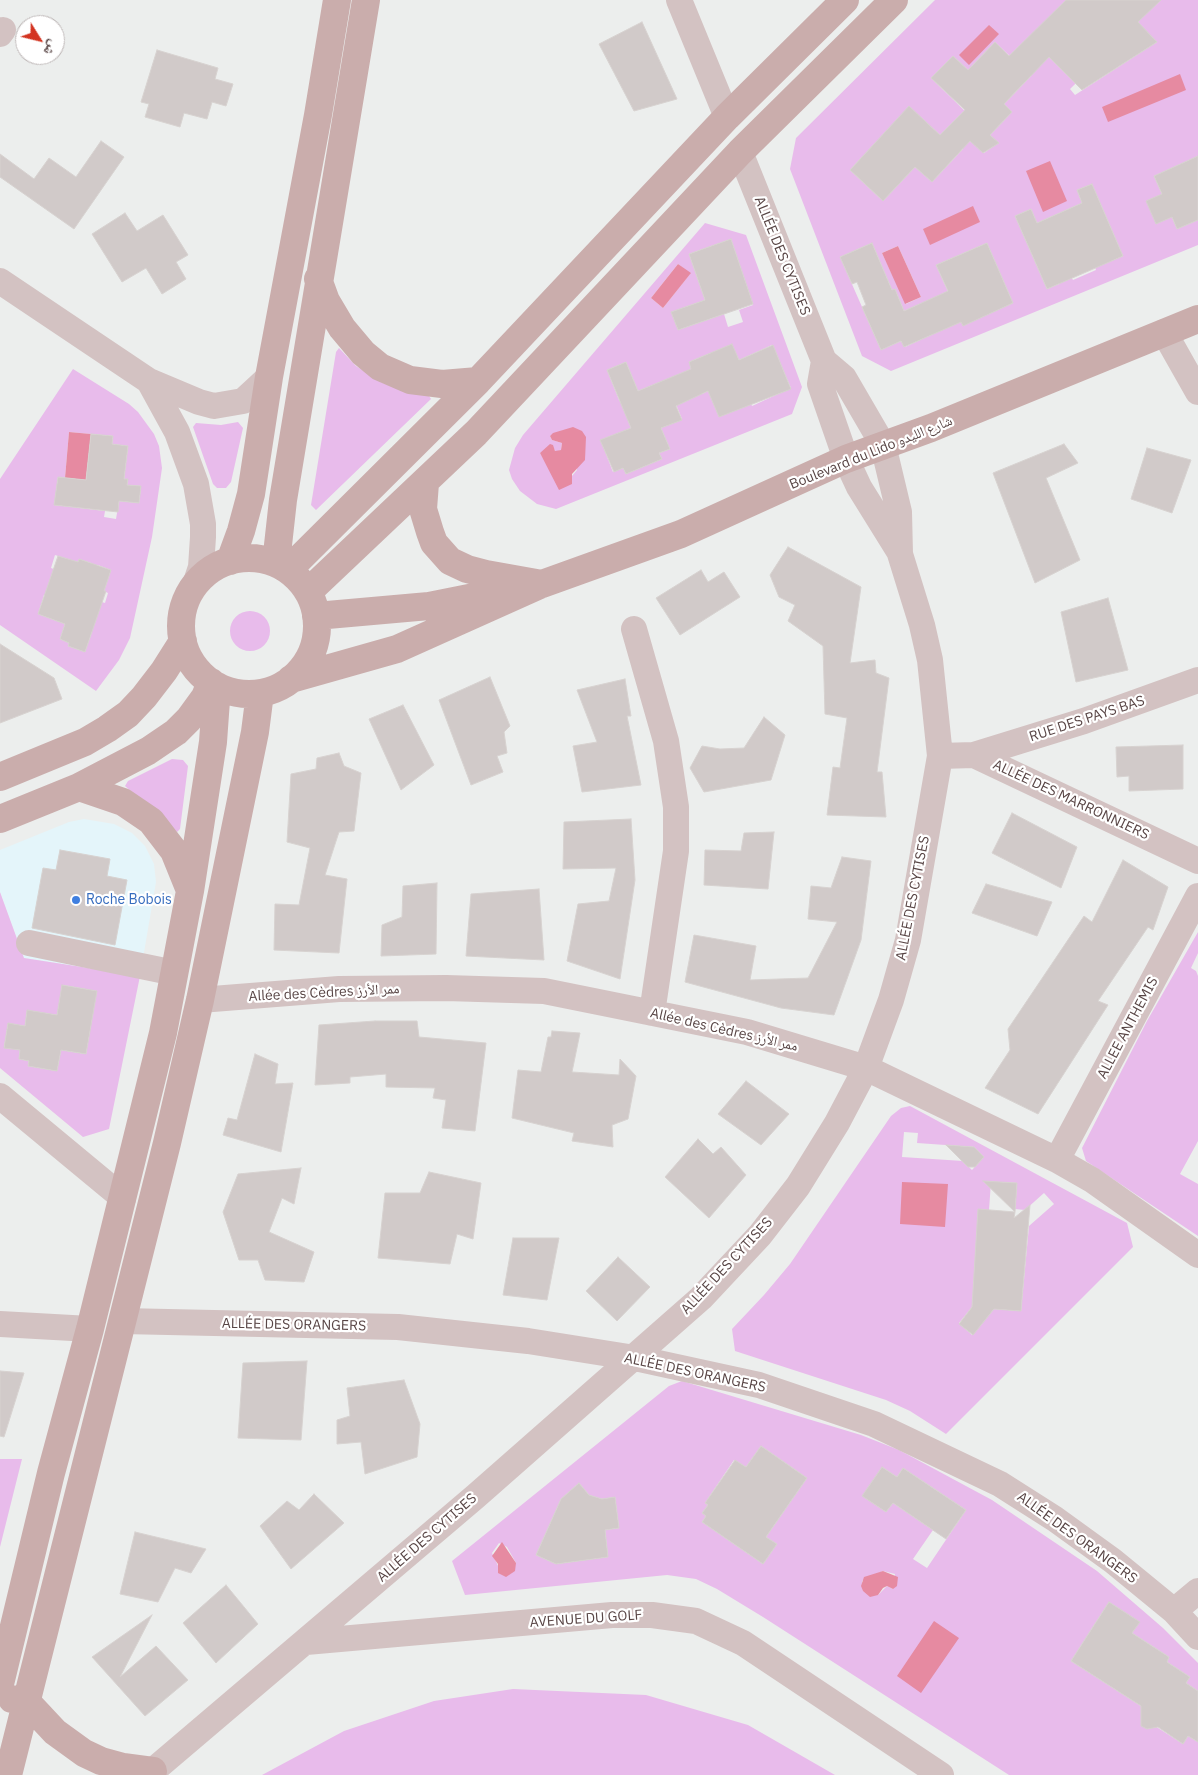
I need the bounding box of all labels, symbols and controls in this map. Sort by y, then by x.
north arrow [15,15,65,65]
text: ش [40,37,63,60]
street label: ALLÉE DES CYTISES [751,194,813,318]
street label: Boulevard du Lido شارع الليدو [787,413,955,493]
street label: RUE DES PAYS BAS [1027,692,1147,746]
street label: ALLÉE DES MARRONNIERS [990,756,1152,844]
street label: ALLÉE DES CYTISES [893,834,933,962]
place label: Roche Bobois [86,892,172,908]
marker: Roche Bobois [70,894,82,906]
street label: ALLEE ANTHEMIS [1094,974,1162,1082]
street label: Allée des Cèdres ممر الأرز [248,981,400,1005]
street label: Allée des Cèdres ممر الأرز [649,1005,799,1055]
street label: ALLÉE DES CYTISES [678,1214,776,1318]
street label: ALLÉE DES ORANGERS [222,1315,366,1335]
street label: ALLÉE DES ORANGERS [623,1350,767,1396]
street label: ALLÉE DES ORANGERS [1014,1489,1140,1587]
street label: ALLÉE DES CYTISES [374,1490,480,1586]
street label: AVENUE DU GOLF [529,1607,643,1631]

